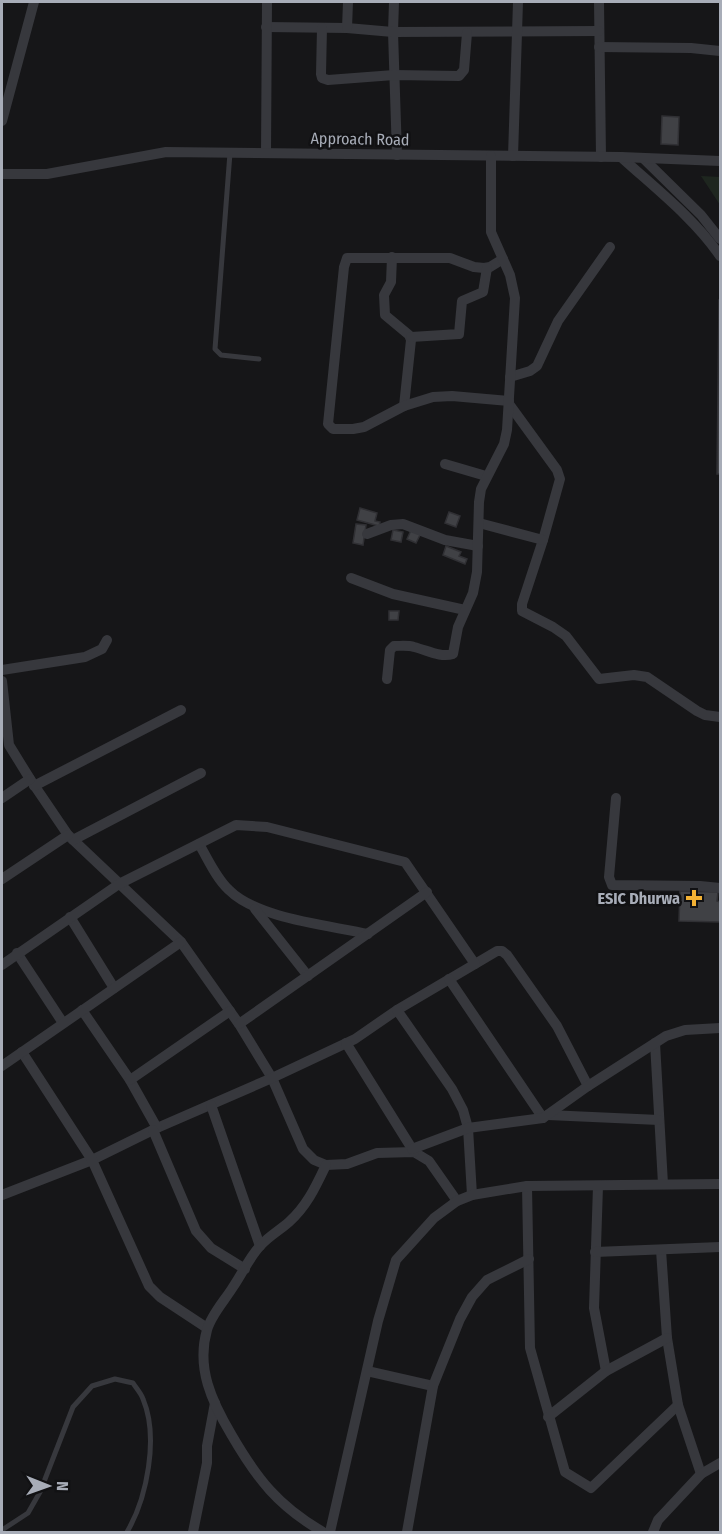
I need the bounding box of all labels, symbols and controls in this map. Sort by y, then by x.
street label: Approach Road [310,129,410,149]
place label: ESIC Dhurwa [598,889,680,908]
marker: ESIC Dhurwa [685,889,703,907]
north arrow [18,1456,78,1516]
text: N [53,1481,72,1491]

